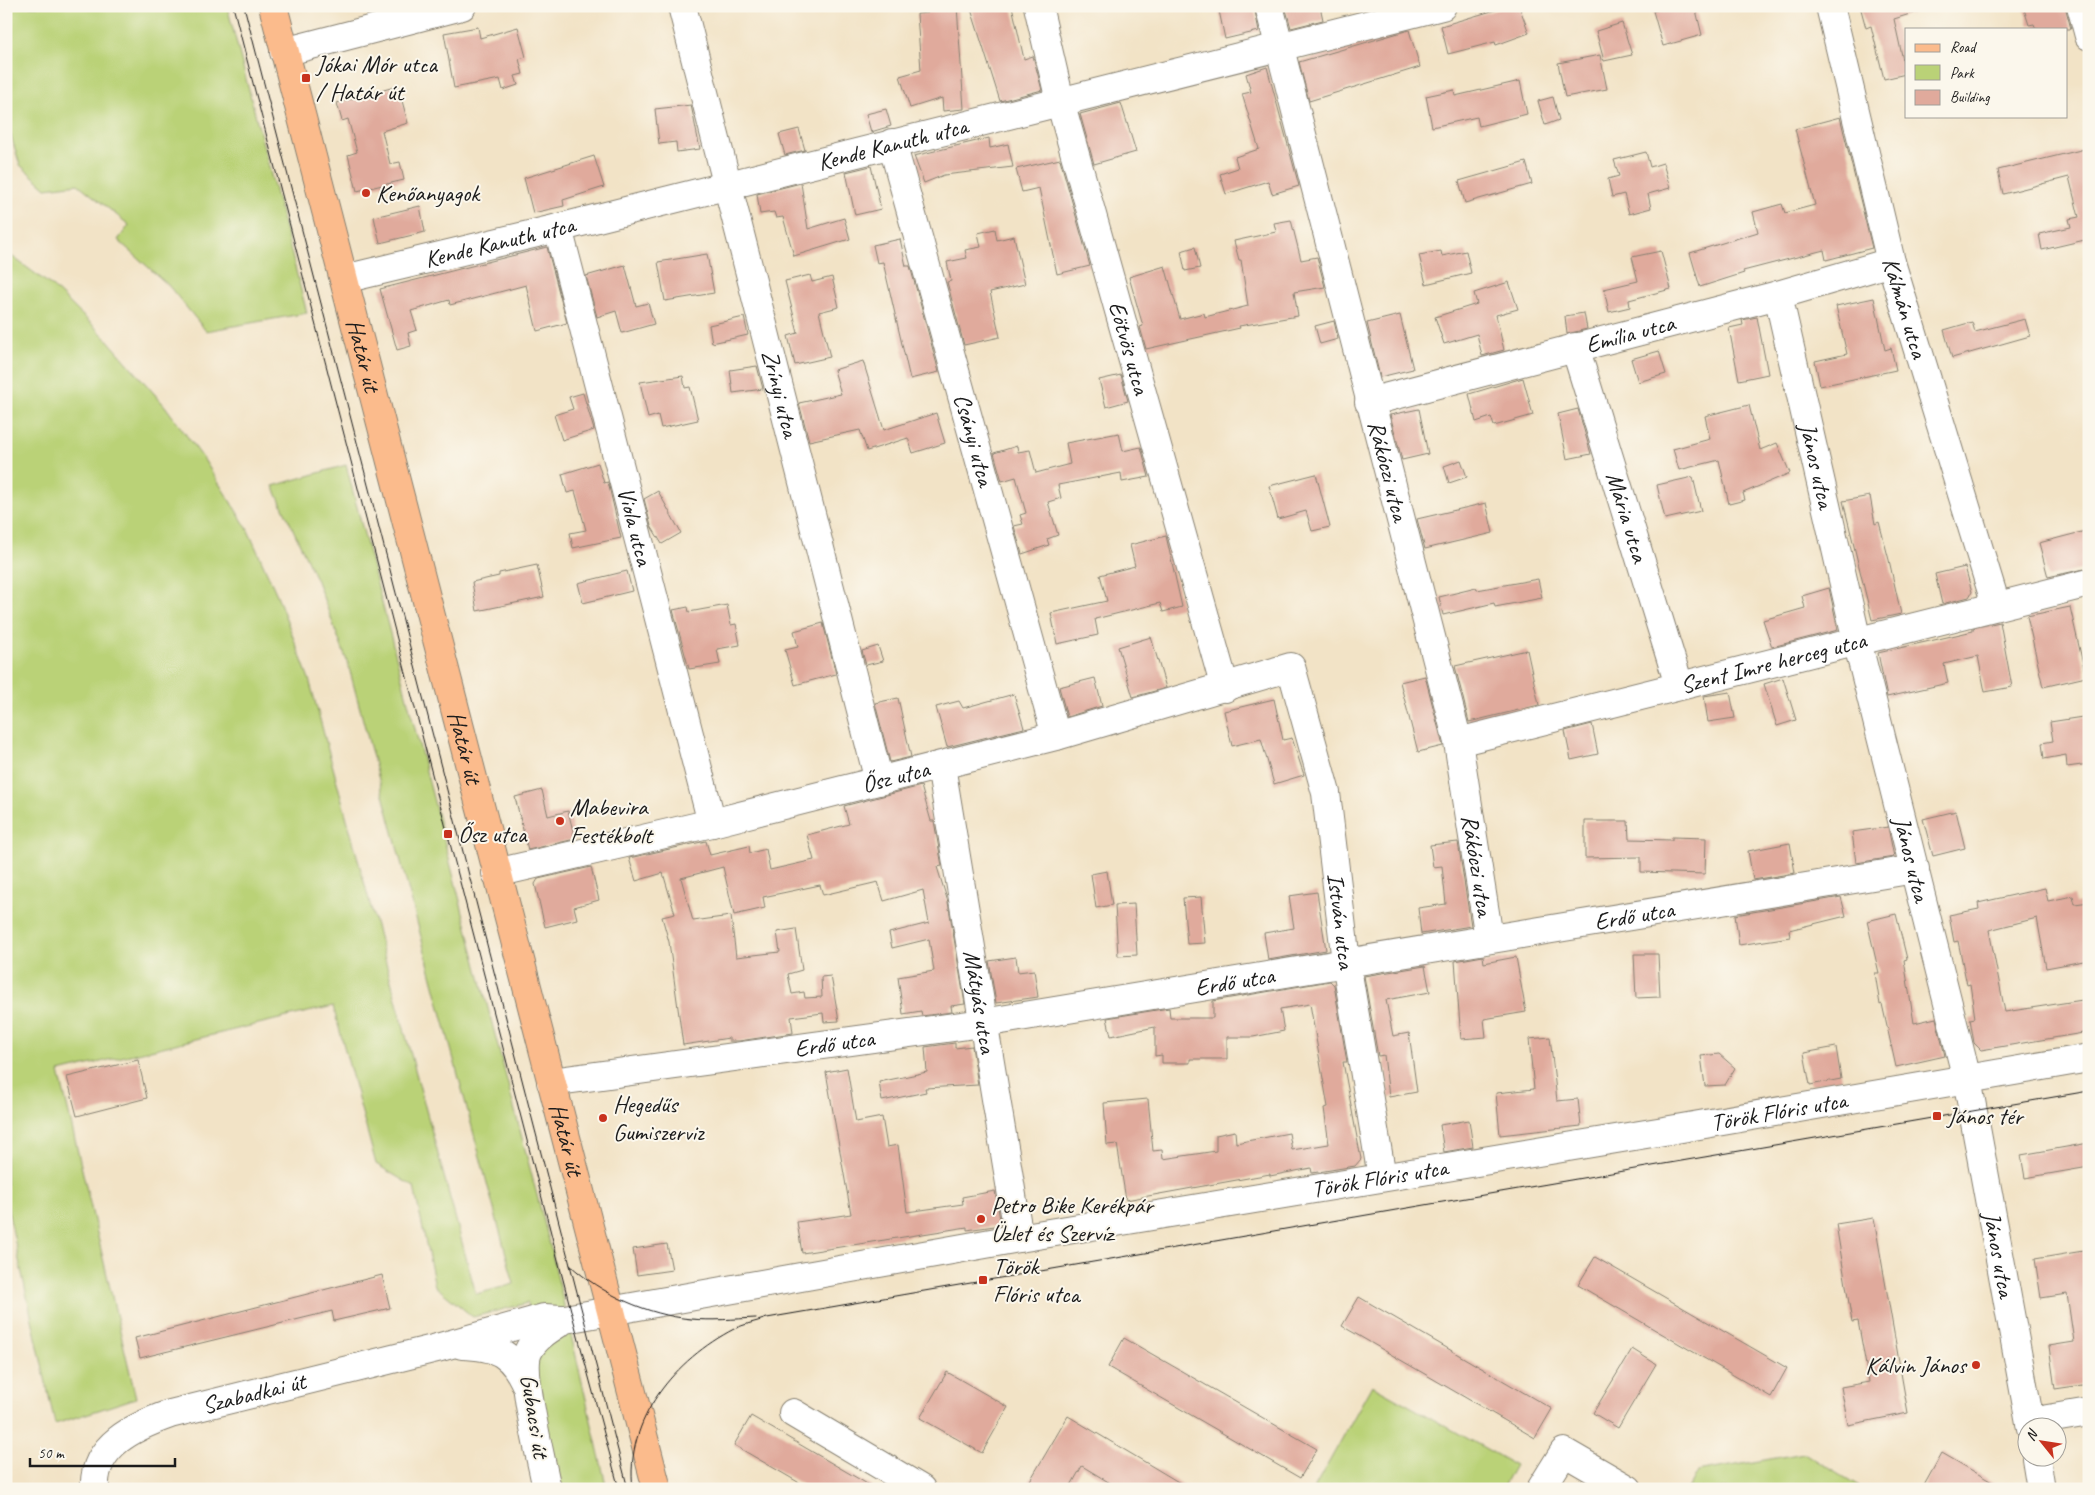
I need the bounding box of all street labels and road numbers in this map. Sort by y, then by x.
street label: Kende Kanuth utca [815,110,973,177]
street label: Kende Kanuth utca [422,209,580,274]
street label: Kálmán utca [1875,254,1935,363]
street label: Eötvös utca [1102,298,1157,399]
street label: Emília utca [1582,307,1679,360]
street label: Határ út [340,316,388,397]
street label: Zrínyi utca [755,347,807,443]
street label: Csányi utca [947,390,1002,491]
street label: Rákóczi utca [1361,418,1416,526]
street label: János utca [1792,419,1842,513]
street label: Mária utca [1599,468,1656,567]
street label: Viola utca [611,484,660,570]
street label: Szent Imre herceg utca [1677,624,1870,700]
street label: Határ út [441,708,489,789]
street label: Ősz utca [859,753,934,800]
street label: Rákóczi utca [1455,813,1501,921]
street label: János utca [1887,813,1937,907]
street label: István utca [1321,871,1362,972]
street label: Erdő utca [1592,894,1677,937]
street label: Mátyás utca [957,948,1003,1057]
street label: Erdő utca [1193,960,1278,1003]
street label: Erdő utca [793,1023,877,1064]
street label: Török Flóris utca [1709,1085,1851,1138]
street label: Határ út [543,1100,591,1181]
street label: Török Flóris utca [1309,1152,1452,1204]
street label: János utca [1976,1208,2022,1302]
street label: Szabadkai út [199,1366,310,1421]
street label: Gubacsi út [514,1372,557,1462]

